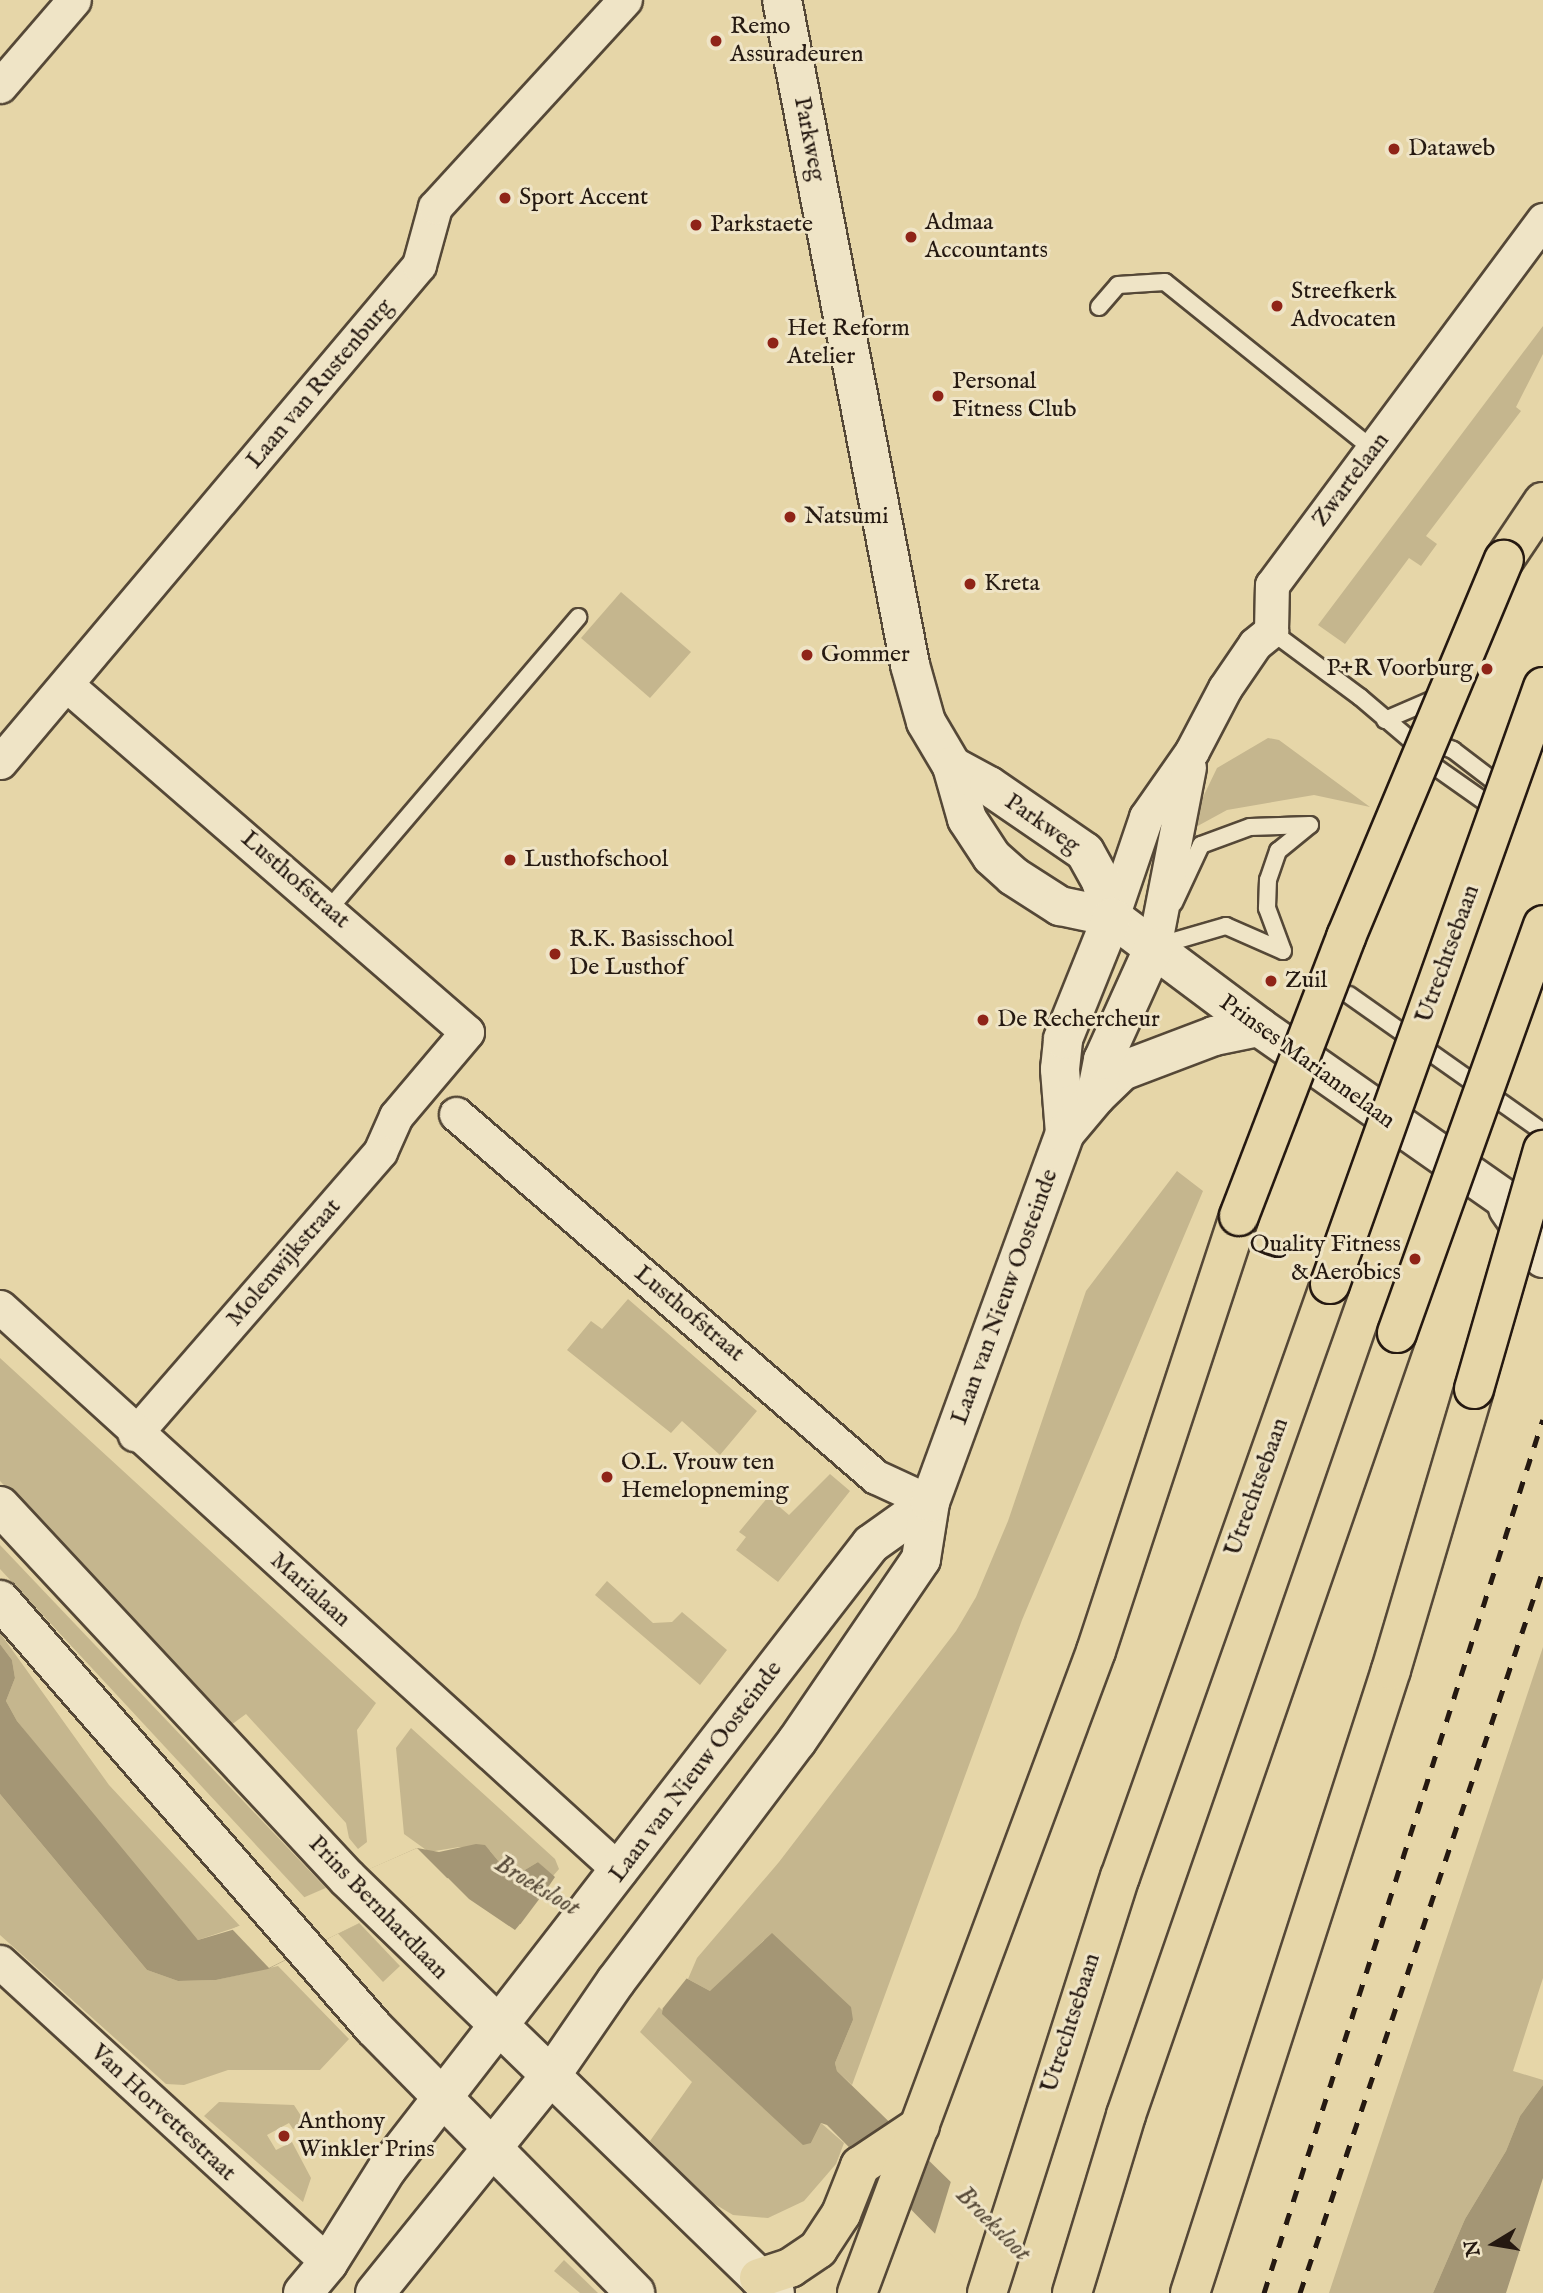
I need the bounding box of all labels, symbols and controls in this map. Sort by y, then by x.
place label: Remo Assuradeuren [730,13,864,69]
marker: Remo Assuradeuren [708,33,724,49]
street label: Parkweg [787,94,831,184]
place label: Dataweb [1408,135,1495,163]
marker: Dataweb [1386,141,1402,157]
place label: Sport Accent [519,184,648,212]
marker: Sport Accent [497,190,513,206]
place label: Admaa Accountants [925,209,1048,265]
place label: Parkstaete [710,211,813,239]
marker: Parkstaete [688,217,704,233]
marker: Admaa Accountants [903,229,919,245]
place label: Streefkerk Advocaten [1291,278,1396,334]
street label: Laan van Rustenburg [241,293,399,475]
marker: Streefkerk Advocaten [1269,298,1285,314]
place label: Het Reform Atelier [787,315,910,371]
marker: Het Reform Atelier [765,335,781,351]
place label: Personal Fitness Club [952,368,1077,424]
marker: Personal Fitness Club [930,388,946,404]
street label: Zwartelaan [1306,427,1396,533]
place label: Natsumi [804,503,889,531]
marker: Natsumi [782,509,798,525]
place label: Kreta [984,570,1040,598]
marker: Kreta [962,576,978,592]
place label: Gommer [821,641,910,669]
marker: Gommer [799,647,815,663]
place label: P+R Voorburg [1326,655,1473,683]
marker: P+R Voorburg [1479,661,1495,677]
street label: Parkweg [999,788,1085,860]
street label: Lusthofstraat [235,825,355,935]
place label: Lusthofschool [524,846,668,874]
marker: Lusthofschool [502,852,518,868]
street label: Utrechtsebaan [1410,881,1486,1027]
place label: R.K. Basisschool De Lusthof [569,926,734,982]
marker: R.K. Basisschool De Lusthof [547,946,563,962]
place label: Zuil [1285,967,1327,995]
marker: Zuil [1263,973,1279,989]
street label: Prinses Mariannelaan [1213,989,1401,1135]
place label: De Rechercheur [997,1006,1160,1034]
marker: De Rechercheur [975,1012,991,1028]
street label: Laan van Nieuw Oosteinde [945,1165,1065,1429]
street label: Molenwijkstraat [221,1193,347,1333]
place label: Quality Fitness & Aerobics [1250,1231,1401,1287]
marker: Quality Fitness & Aerobics [1407,1251,1423,1267]
street label: Lusthofstraat [628,1260,750,1368]
street label: Utrechtsebaan [1219,1414,1295,1560]
place label: O.L. Vrouw ten Hemelopneming [621,1449,789,1505]
marker: O.L. Vrouw ten Hemelopneming [599,1469,615,1485]
street label: Marialaan [264,1546,356,1634]
street label: Laan van Nieuw Oosteinde [603,1656,789,1888]
street label: Prins Bernhardlaan [302,1830,454,1986]
water label: Broeksloot [489,1848,585,1924]
street label: Utrechtsebaan [1035,1950,1107,2096]
street label: Van Horvettestraat [84,2038,242,2188]
place label: Anthony Winkler Prins [298,2108,435,2164]
marker: Anthony Winkler Prins [276,2128,292,2144]
water label: Broeksloot [949,2180,1037,2268]
north arrow [1459,2209,1529,2279]
text: N [1460,2238,1487,2258]

